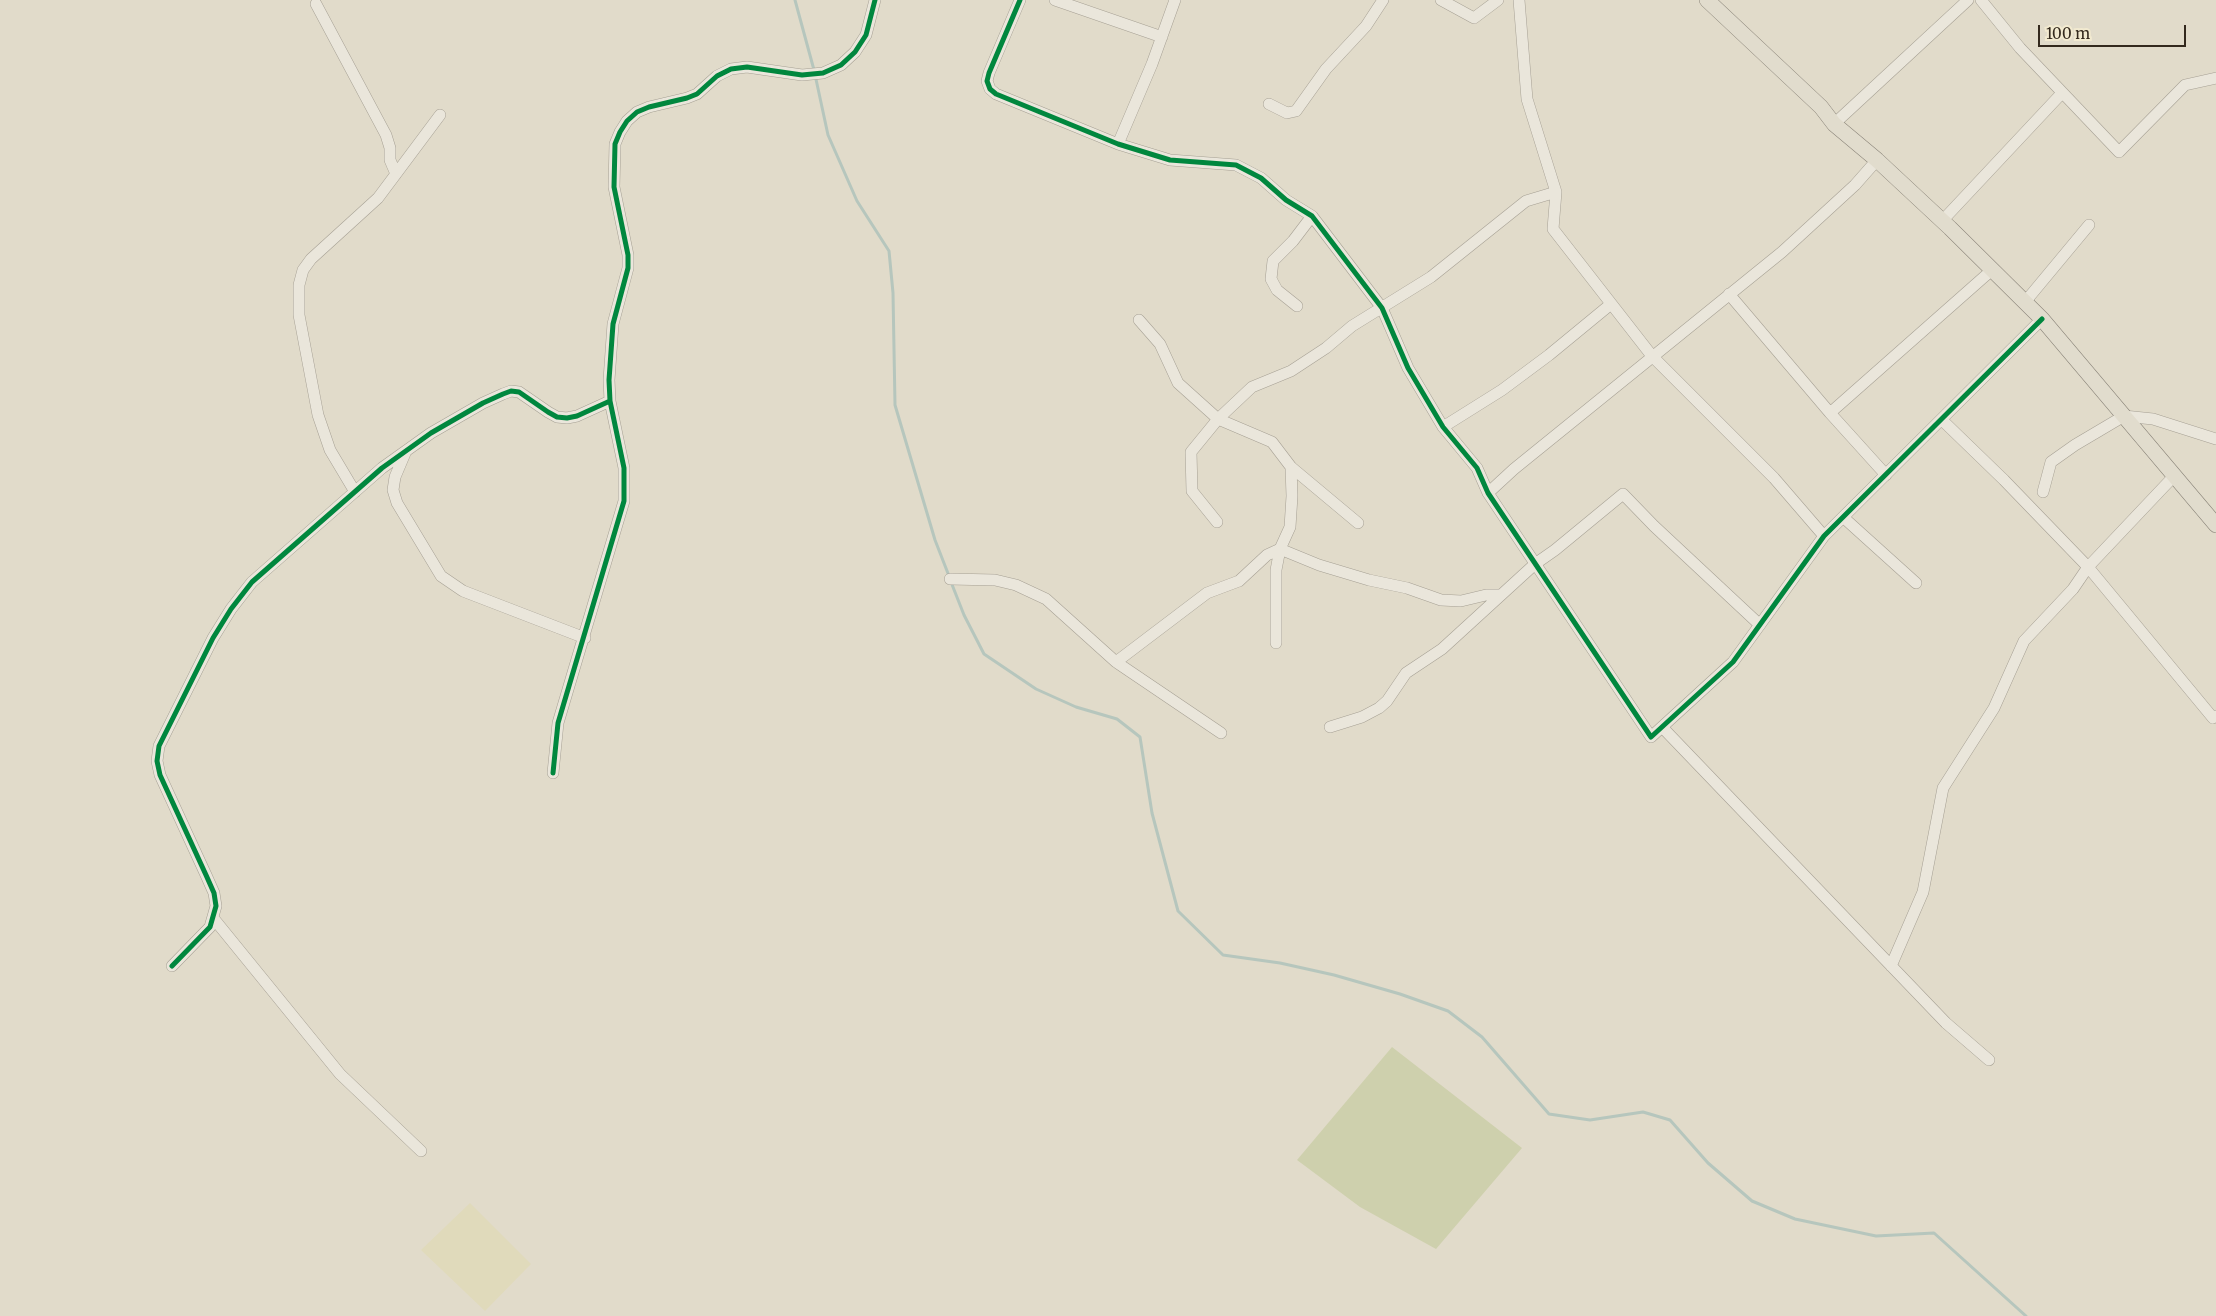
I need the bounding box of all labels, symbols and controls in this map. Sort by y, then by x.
scale bar [2041,15,2188,47]
text: 100 m [2046,24,2090,43]

